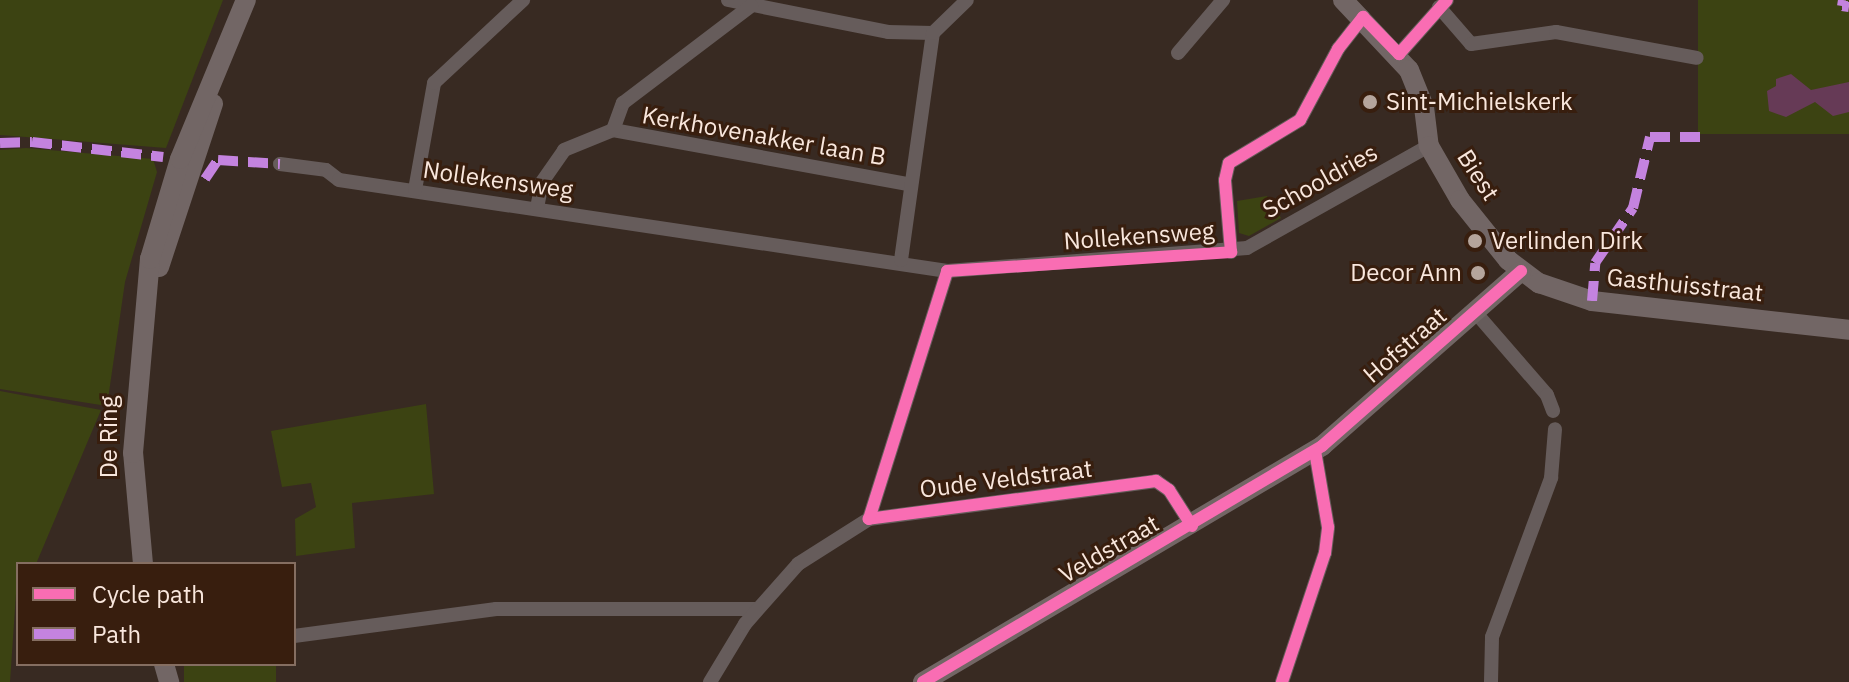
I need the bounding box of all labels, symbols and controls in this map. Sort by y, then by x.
place label: Sint-Michielskerk [1386,88,1573,116]
marker: Sint-Michielskerk [1361,93,1379,111]
street label: Kerkhovenakker laan B [640,100,888,172]
street label: Schooldries [1258,138,1382,224]
street label: Biest [1451,144,1505,206]
street label: Nollekensweg [421,155,575,205]
street label: Nollekensweg [1063,216,1215,256]
place label: Verlinden Dirk [1491,227,1643,255]
marker: Verlinden Dirk [1466,232,1484,250]
place label: Decor Ann [1350,259,1462,287]
street label: Gasthuisstraat [1605,262,1765,308]
marker: Decor Ann [1469,264,1487,282]
street label: Hofstraat [1358,301,1452,389]
street label: De Ring [95,396,123,478]
street label: Oude Veldstraat [918,454,1094,504]
street label: Veldstraat [1054,509,1164,589]
legend [16,562,296,666]
text: Cycle path [92,578,205,610]
text: Path [92,618,141,650]

